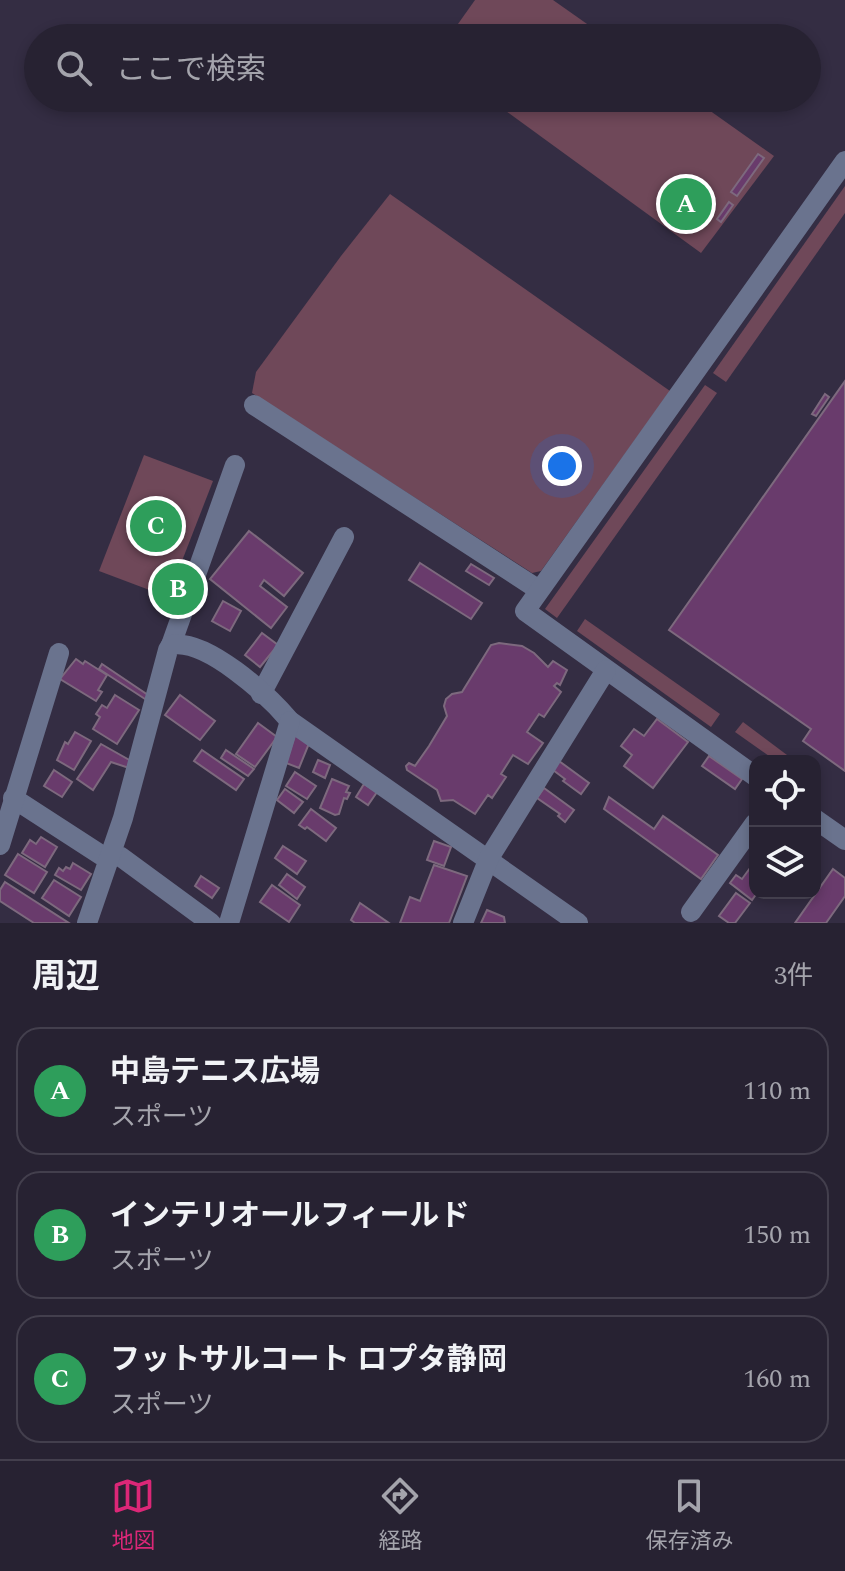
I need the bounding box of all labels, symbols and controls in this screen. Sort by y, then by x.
search box [24,24,821,112]
icon: search [52,46,96,90]
text: ここで検索 [116,47,266,93]
pin: A [660,174,712,234]
your location [542,446,582,486]
pin: C [130,496,182,556]
pin: B [152,559,204,619]
map controls [749,755,821,899]
button: locate [749,755,821,827]
button: layers [749,827,821,899]
text: 周辺 [32,951,100,1003]
text: 3件 [774,956,813,996]
text: 中島テニス広場 [110,1049,320,1095]
text: A [50,1071,70,1111]
text: 110 m [743,1071,811,1111]
text: スポーツ [110,1097,213,1137]
text: インテリオールフィールド [110,1193,469,1239]
text: B [51,1215,69,1255]
text: 150 m [743,1215,811,1255]
text: スポーツ [110,1241,213,1281]
text: フットサルコート ロプタ静岡 [110,1337,507,1383]
text: C [51,1359,69,1399]
text: 160 m [743,1359,811,1399]
text: スポーツ [110,1385,213,1425]
tab: 地図 [111,1474,156,1558]
tab: 経路 [378,1474,423,1558]
tab: 保存済み [645,1474,734,1558]

